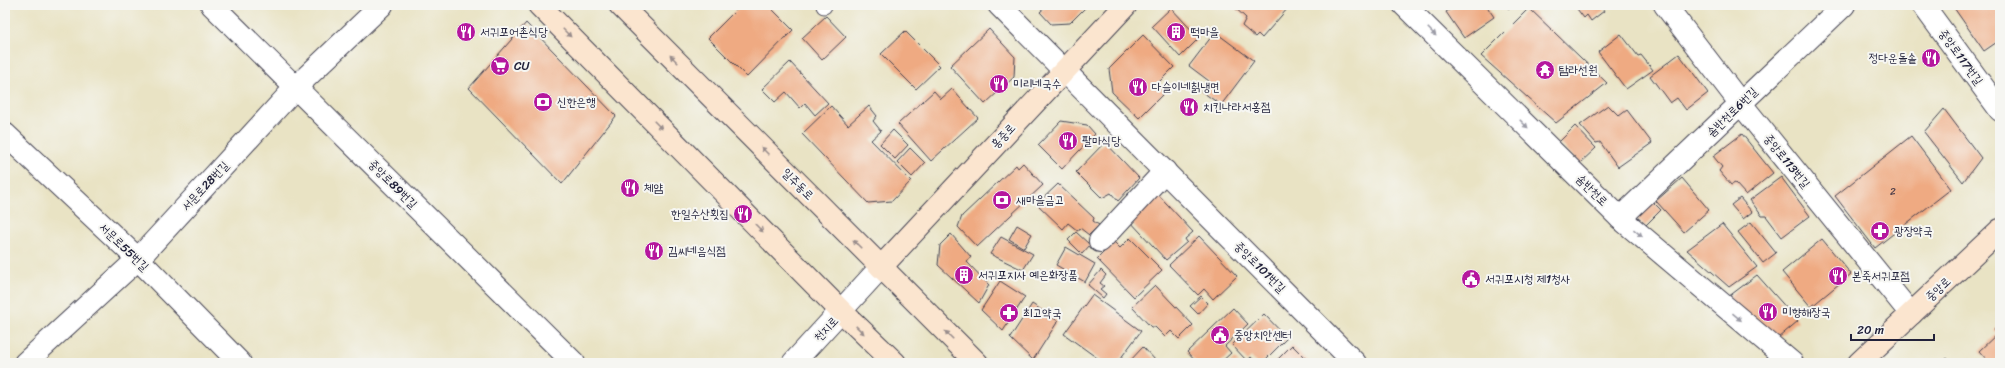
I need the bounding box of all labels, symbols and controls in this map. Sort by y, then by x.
restaurant icon: 서귀포어촌식당 [455,21,477,43]
place label: 서귀포어촌식당 [480,21,548,43]
building icon: 떡마을 [1165,21,1187,43]
place label: 떡마을 [1190,21,1219,43]
street label: 중앙로117번길 [1933,24,1989,90]
one-way arrow [1427,27,1437,37]
one-way arrow [562,28,571,38]
place label: 정다운돌솥 [1869,47,1917,69]
restaurant icon: 정다운돌솥 [1920,47,1942,69]
one-way arrow [669,54,679,64]
supermarket icon: CU [489,55,511,77]
place label: CU [514,55,530,77]
temple icon: 탐라선원 [1534,59,1556,81]
place label: 탐라선원 [1559,59,1598,81]
restaurant icon: 미리네국수 [988,73,1010,95]
place label: 미리네국수 [1013,73,1062,95]
restaurant icon: 다슬이네칡냉면 [1127,76,1149,98]
place label: 다슬이네칡냉면 [1152,76,1220,98]
street label: 솜반천로6번길 [1701,81,1763,142]
bank icon: 신한은행 [532,91,554,113]
place label: 신한은행 [557,91,596,113]
restaurant icon: 치킨나라서홍점 [1178,96,1200,118]
place label: 치킨나라서홍점 [1203,96,1271,118]
street label: 홍중로 [985,118,1021,154]
one-way arrow [1519,119,1529,129]
one-way arrow [653,120,663,130]
street label: 중앙로113번길 [1758,129,1816,194]
restaurant icon: 팔마식당 [1057,130,1079,152]
place label: 팔마식당 [1082,130,1121,152]
one-way arrow [761,146,770,156]
street label: 중앙로89번길 [363,154,423,214]
street label: 서문로28번길 [176,155,235,216]
street label: 일주동로 [777,163,819,205]
street label: 솜반천로 [1571,169,1613,211]
restaurant icon: 체얌 [619,177,641,199]
place label: 체얌 [644,177,663,199]
house number: 2 [1890,183,1896,201]
bank icon: 새마을금고 [991,189,1013,211]
place label: 새마을금고 [1016,189,1064,211]
place label: 한일수산횟집 [671,203,729,225]
restaurant icon: 한일수산횟집 [732,203,754,225]
street label: 서문로55번길 [94,217,155,277]
pharmacy icon: 광장약국 [1869,220,1891,242]
place label: 광장약국 [1894,220,1933,242]
one-way arrow [754,223,764,233]
one-way arrow [1633,229,1643,238]
street label: 중앙로101번길 [1229,236,1291,298]
one-way arrow [852,239,862,249]
restaurant icon: 김씨네음식점 [643,240,665,262]
place label: 김씨네음식점 [668,240,726,262]
building icon: 서귀포지사 예은화장품 [953,264,975,286]
place label: 서귀포지사 예은화장품 [978,264,1078,286]
restaurant icon: 본죽서귀포점 [1827,265,1849,287]
place label: 본죽서귀포점 [1852,265,1910,287]
public building icon: 서귀포시청 제1청사 [1460,268,1482,290]
place label: 서귀포시청 제1청사 [1485,268,1571,290]
street label: 중앙로 [1920,271,1956,307]
restaurant icon: 미향해장국 [1757,301,1779,323]
place label: 미향해장국 [1782,301,1830,323]
pharmacy icon: 최고약국 [998,302,1020,324]
place label: 최고약국 [1023,302,1062,324]
street label: 천지로 [808,311,844,347]
one-way arrow [1732,313,1743,322]
scale bar [1851,316,1934,342]
text: 20 m [1857,319,1884,341]
public building icon: 중앙치안센터 [1209,324,1231,346]
place label: 중앙치안센터 [1234,324,1292,346]
one-way arrow [855,325,865,335]
one-way arrow [944,331,954,340]

